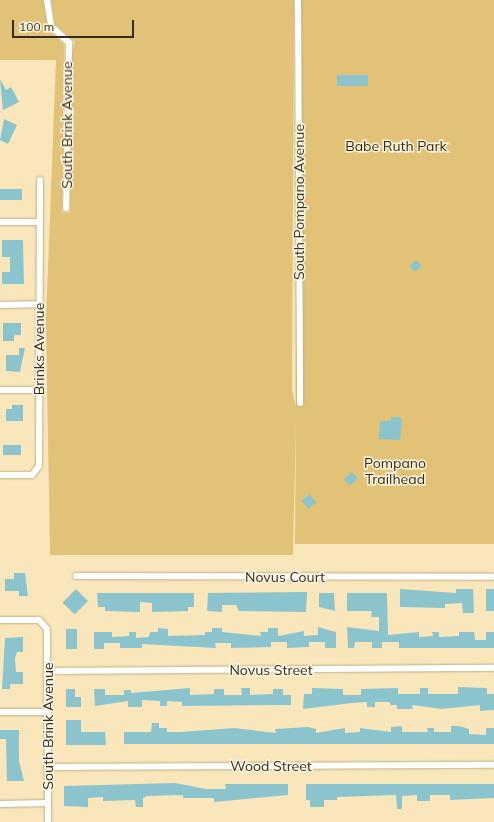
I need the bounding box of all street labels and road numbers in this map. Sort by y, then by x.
street label: South Brink Avenue [59,61,75,189]
street label: South Pompano Avenue [291,124,307,280]
street label: Brinks Avenue [31,303,47,395]
street label: Novus Court [245,569,325,585]
street label: South Brink Avenue [40,662,56,790]
street label: Novus Street [229,662,313,678]
street label: Wood Street [230,758,312,774]

